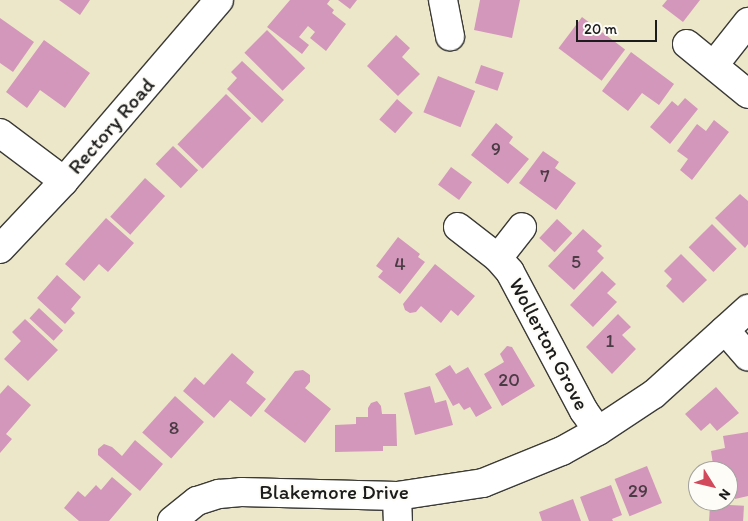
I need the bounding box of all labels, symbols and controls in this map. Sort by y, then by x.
scale bar [578,10,659,42]
text: 20 m [584,20,617,38]
street label: Rectory Road [62,73,160,179]
house number: 9 [491,138,501,160]
house number: 7 [540,165,550,187]
house number: 5 [571,251,581,273]
house number: 4 [394,253,406,275]
street label: Wollerton Grove [504,274,594,414]
house number: 1 [606,330,614,352]
house number: 20 [498,369,520,391]
house number: 8 [169,417,179,439]
north arrow [688,461,738,511]
street label: Blakemore Drive [259,479,409,505]
house number: 29 [628,480,648,502]
text: N [715,486,734,503]

